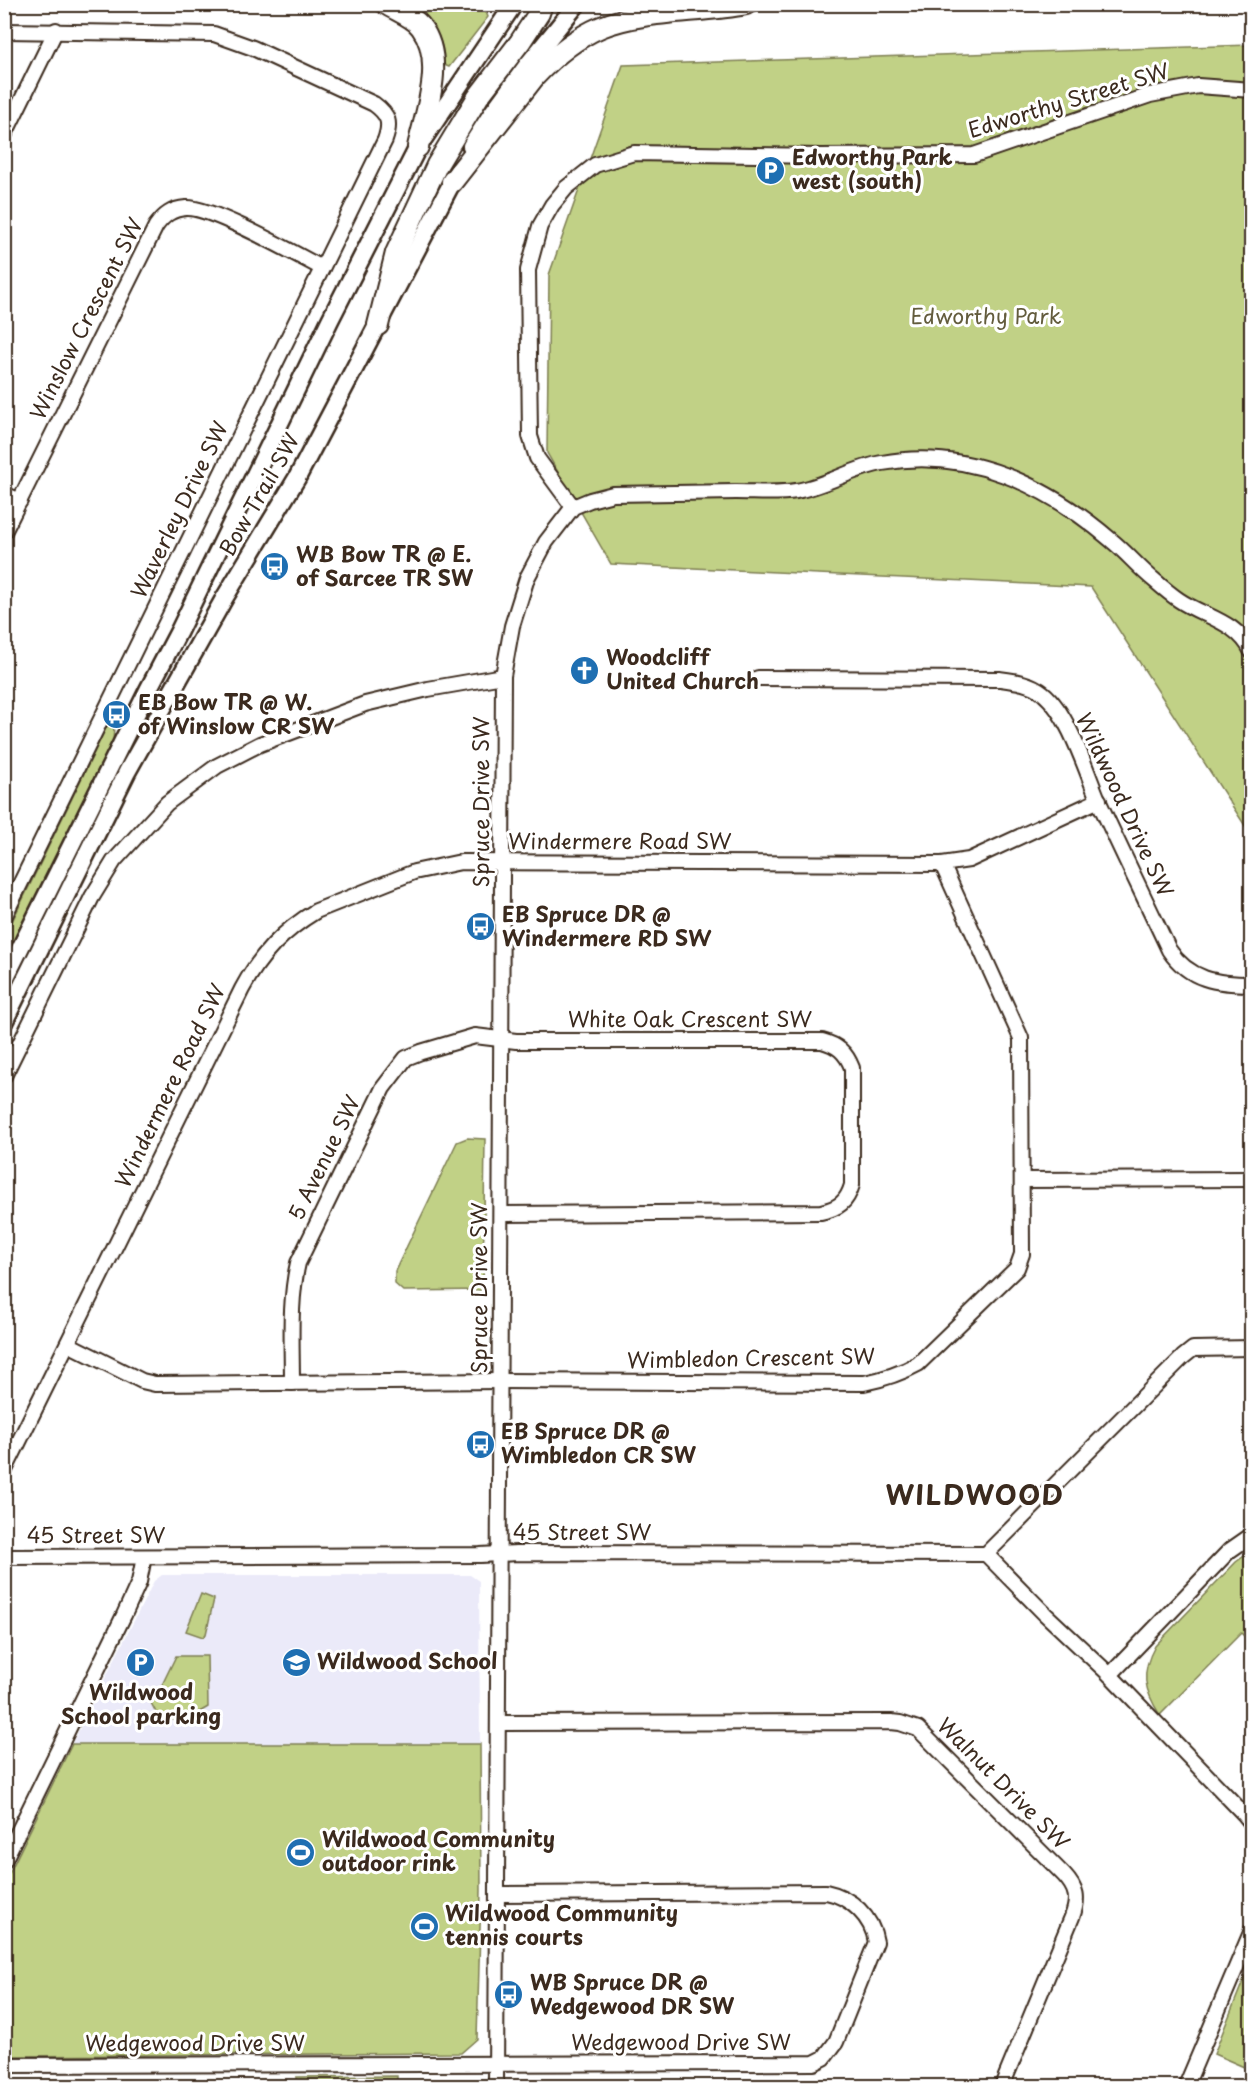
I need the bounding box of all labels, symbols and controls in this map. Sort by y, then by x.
street label: Edworthy Street SW [964,53,1173,145]
place label: Edworthy Park west (south) [792,140,953,196]
parking icon: Edworthy Park west (south) [755,154,787,186]
street label: Winslow Crescent SW [20,211,150,425]
park label: Edworthy Park [910,299,1062,331]
street label: Waverley Drive SW [122,415,235,603]
street label: Bow Trail SW [210,426,307,561]
place label: WB Bow TR @ E. of Sarcee TR SW [296,537,474,593]
bus stop icon: WB Bow TR @ E. of Sarcee TR SW [259,551,291,583]
place label: Woodcliff United Church [606,640,759,696]
church icon: Woodcliff United Church [569,654,601,686]
place label: EB Bow TR @ W. of Winslow CR SW [138,685,335,741]
bus stop icon: EB Bow TR @ W. of Winslow CR SW [101,699,133,731]
street label: Wildwood Drive SW [1069,707,1183,902]
street label: Spruce Drive SW [464,716,496,888]
street label: Windermere Road SW [508,824,732,856]
place label: EB Spruce DR @ Windermere RD SW [502,897,712,953]
bus stop icon: EB Spruce DR @ Windermere RD SW [465,911,497,943]
street label: Windermere Road SW [106,977,233,1193]
street label: White Oak Crescent SW [568,1002,812,1034]
street label: 5 Avenue SW [279,1089,367,1225]
street label: Spruce Drive SW [462,1202,494,1374]
street label: Wimbledon Crescent SW [627,1339,875,1375]
place label: EB Spruce DR @ Wimbledon CR SW [501,1414,697,1470]
bus stop icon: EB Spruce DR @ Wimbledon CR SW [464,1428,496,1460]
district label: WILDWOOD [885,1473,1065,1514]
street label: 45 Street SW [513,1515,652,1547]
street label: 45 Street SW [27,1518,166,1550]
place label: Wildwood School [317,1644,498,1676]
parking icon: Wildwood School parking [125,1646,157,1678]
school or university icon: Wildwood School [280,1646,312,1678]
place label: Wildwood School parking [61,1675,221,1731]
street label: Walnut Drive SW [931,1709,1078,1856]
place label: Wildwood Community outdoor rink [322,1822,555,1878]
sports icon: Wildwood Community outdoor rink [285,1836,317,1868]
place label: Wildwood Community tennis courts [445,1896,678,1952]
sports icon: Wildwood Community tennis courts [408,1910,440,1942]
place label: WB Spruce DR @ Wedgewood DR SW [530,1965,735,2021]
bus stop icon: WB Spruce DR @ Wedgewood DR SW [493,1979,525,2011]
street label: Wedgewood Drive SW [571,2025,791,2057]
street label: Wedgewood Drive SW [85,2026,305,2058]

